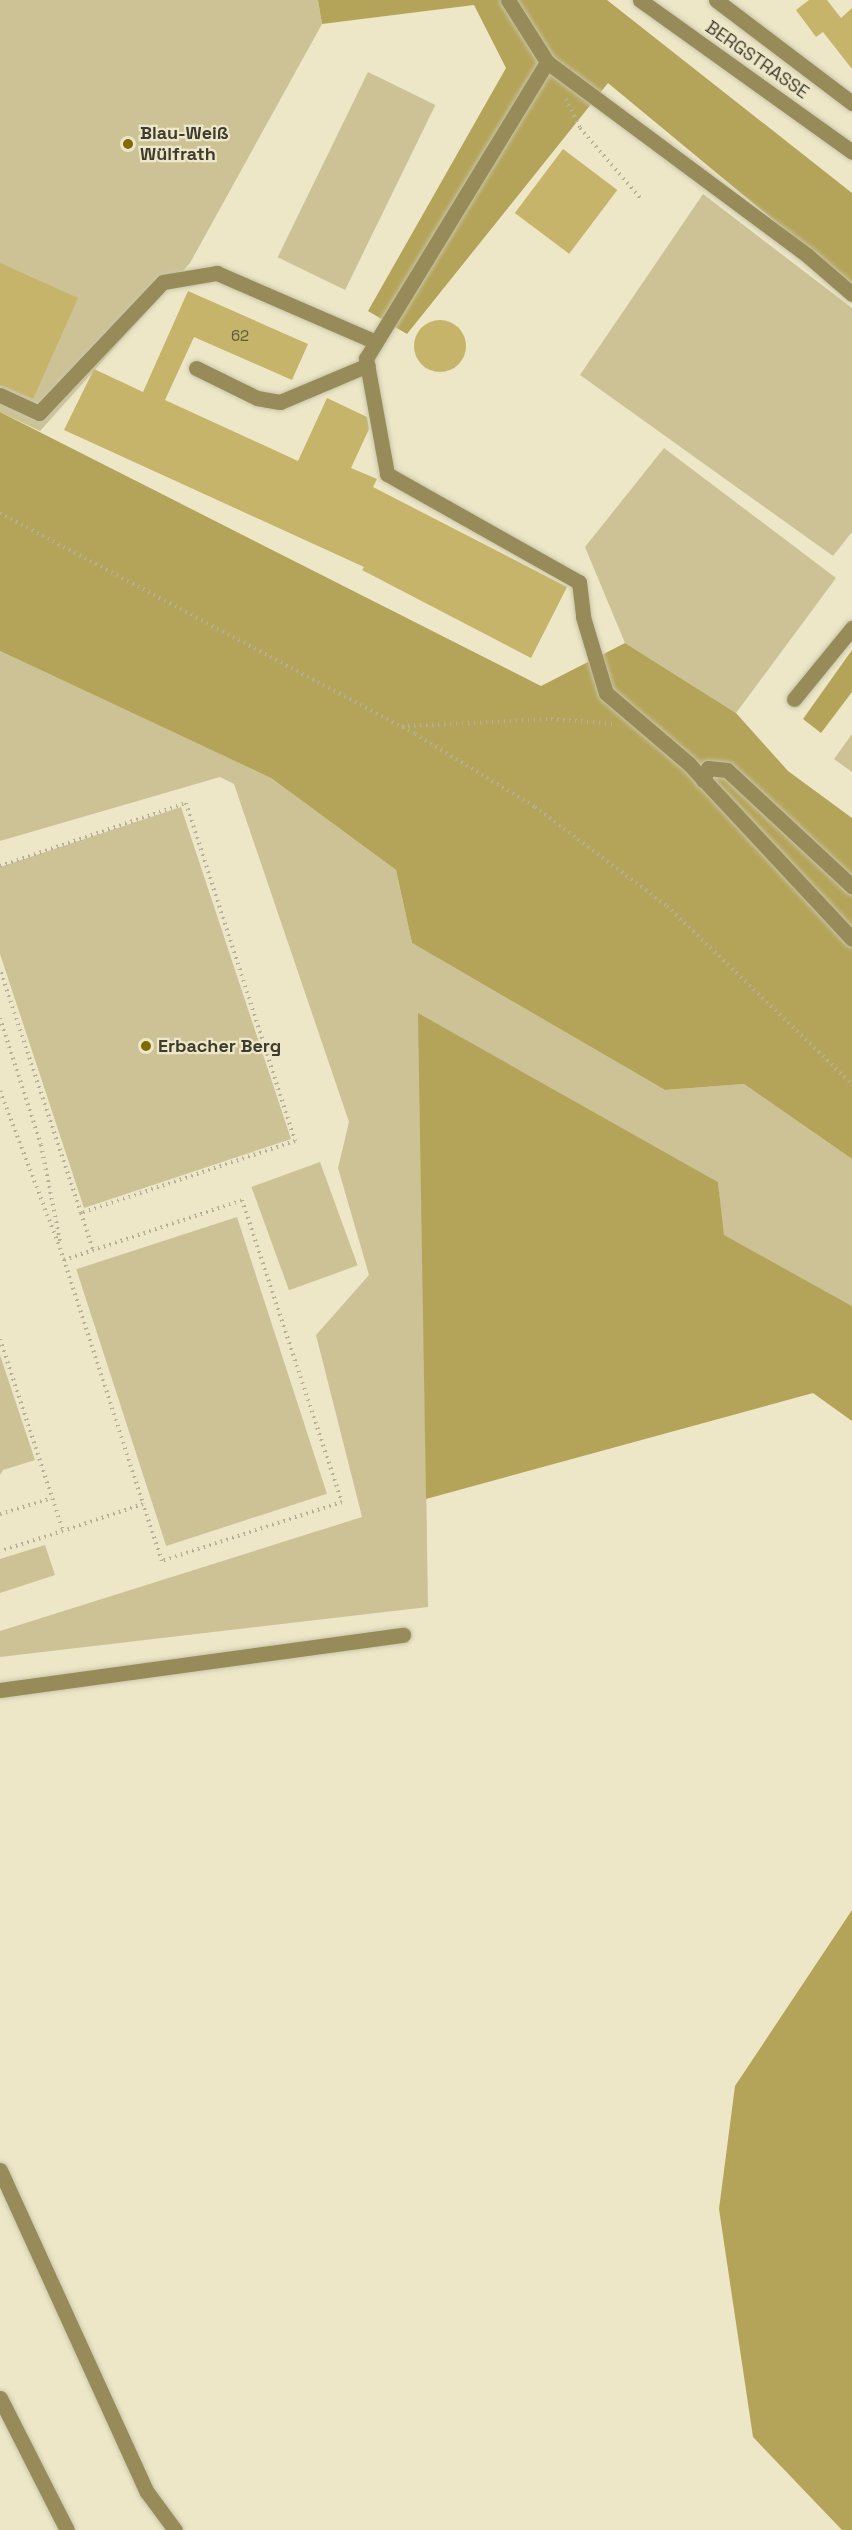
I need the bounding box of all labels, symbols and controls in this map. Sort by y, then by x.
street label: BERGSTRASSE [701,16,813,104]
place label: Blau-Weiß Wülfrath [140,123,229,166]
marker: Blau-Weiß Wülfrath [121,137,135,151]
house number: 62 [231,327,249,345]
place label: Erbacher Berg [158,1035,281,1057]
marker: Erbacher Berg [139,1039,153,1053]

